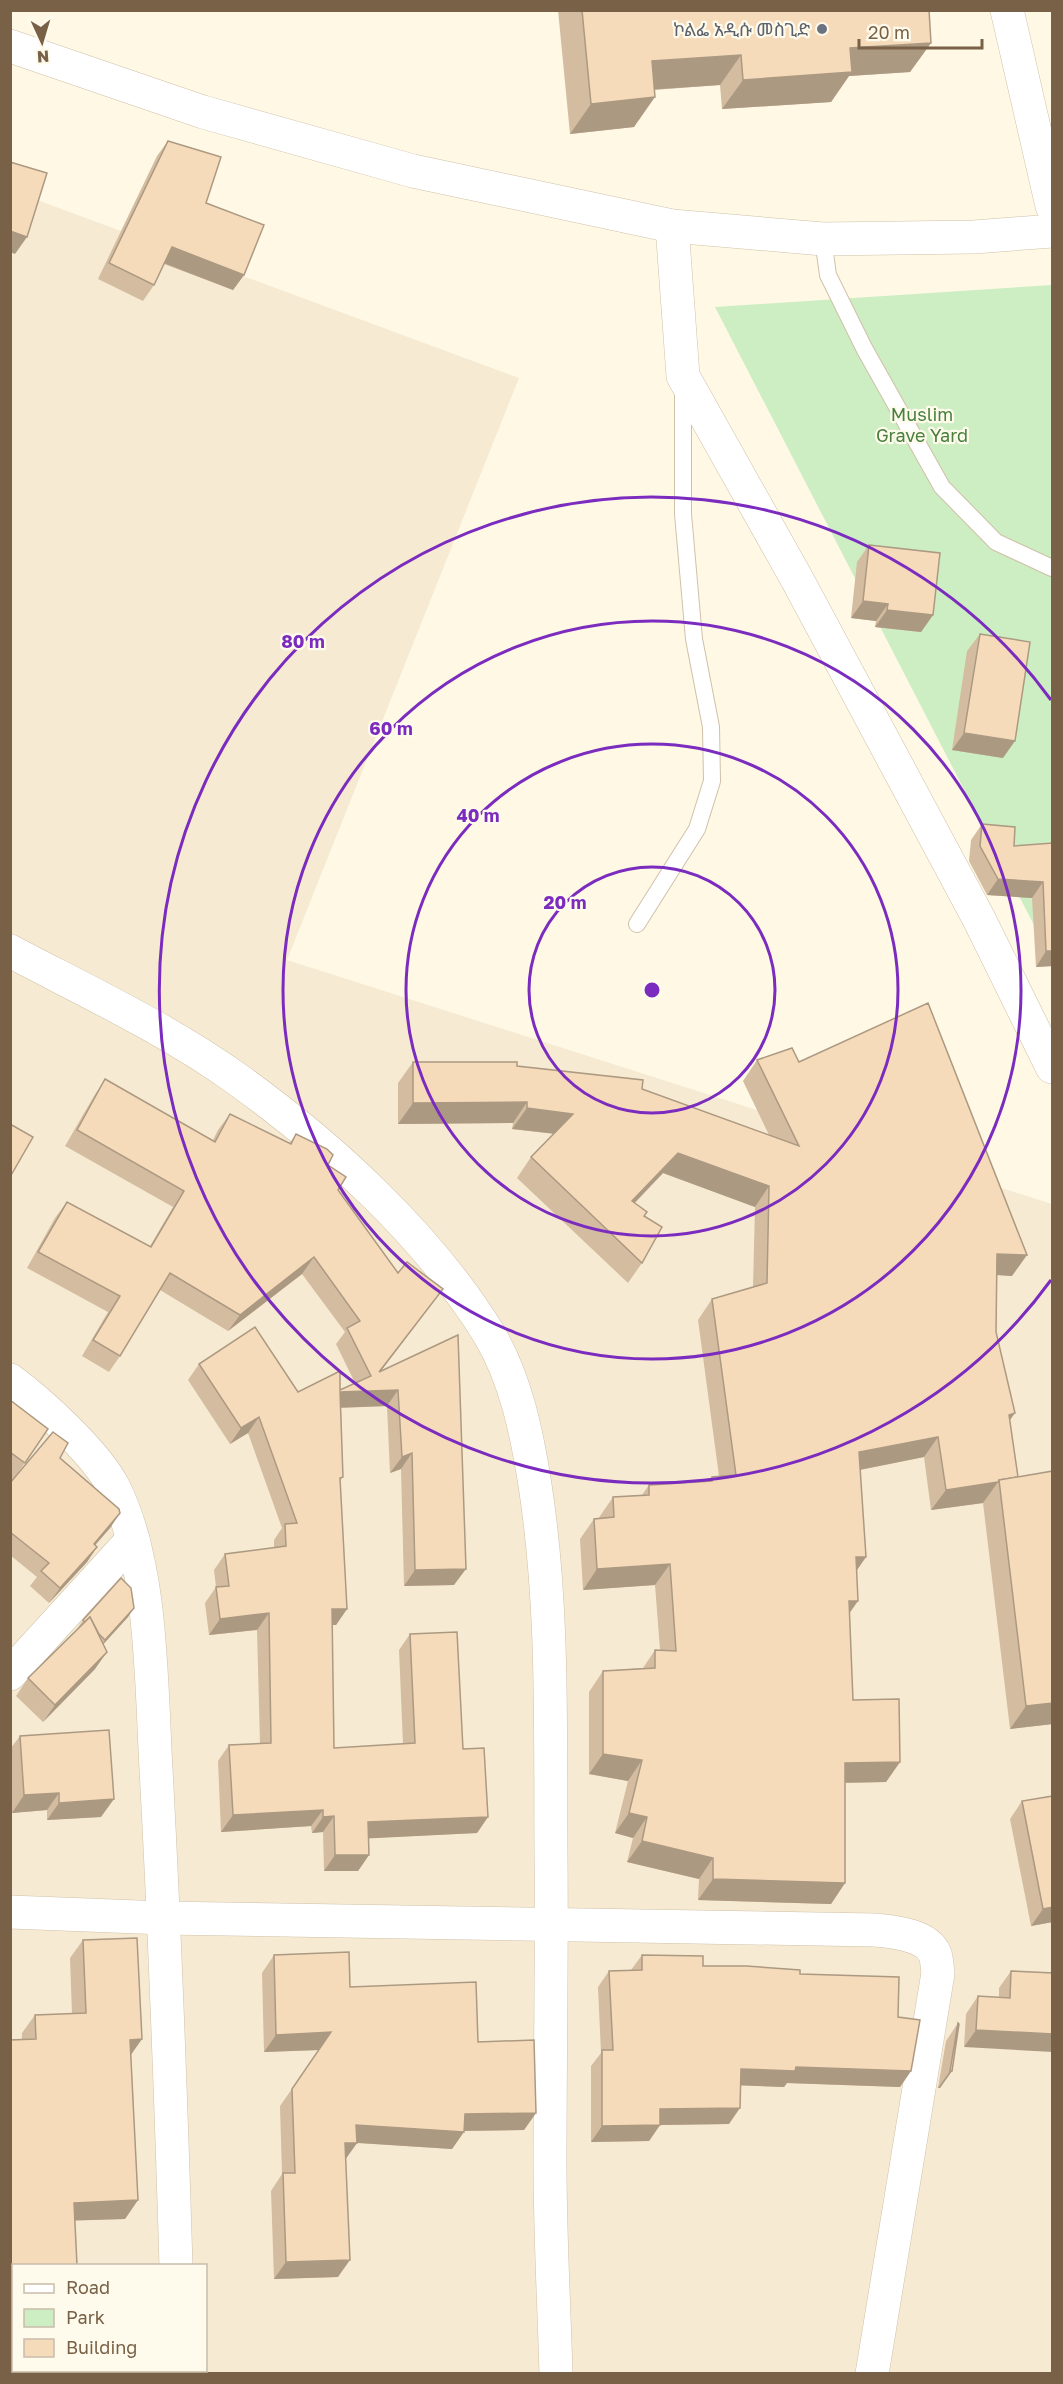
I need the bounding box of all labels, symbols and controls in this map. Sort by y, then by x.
north arrow [12,12,72,72]
scale bar [859,12,982,50]
place label: ኮልፌ አዲሱ መስጊድ [673,18,810,40]
text: 20 m [868,21,910,43]
marker: ኮልፌ አዲሱ መስጊድ [815,22,829,36]
text: N [36,47,50,67]
park label: Muslim Grave Yard [876,403,968,446]
text: 80 m [281,630,325,652]
text: 60 m [369,717,413,739]
text: 40 m [456,804,500,826]
text: 20 m [544,891,586,913]
centre of rings [642,980,662,1000]
legend [12,2264,207,2372]
text: Road [66,2276,110,2298]
text: Park [66,2306,105,2328]
text: Building [66,2336,137,2358]

